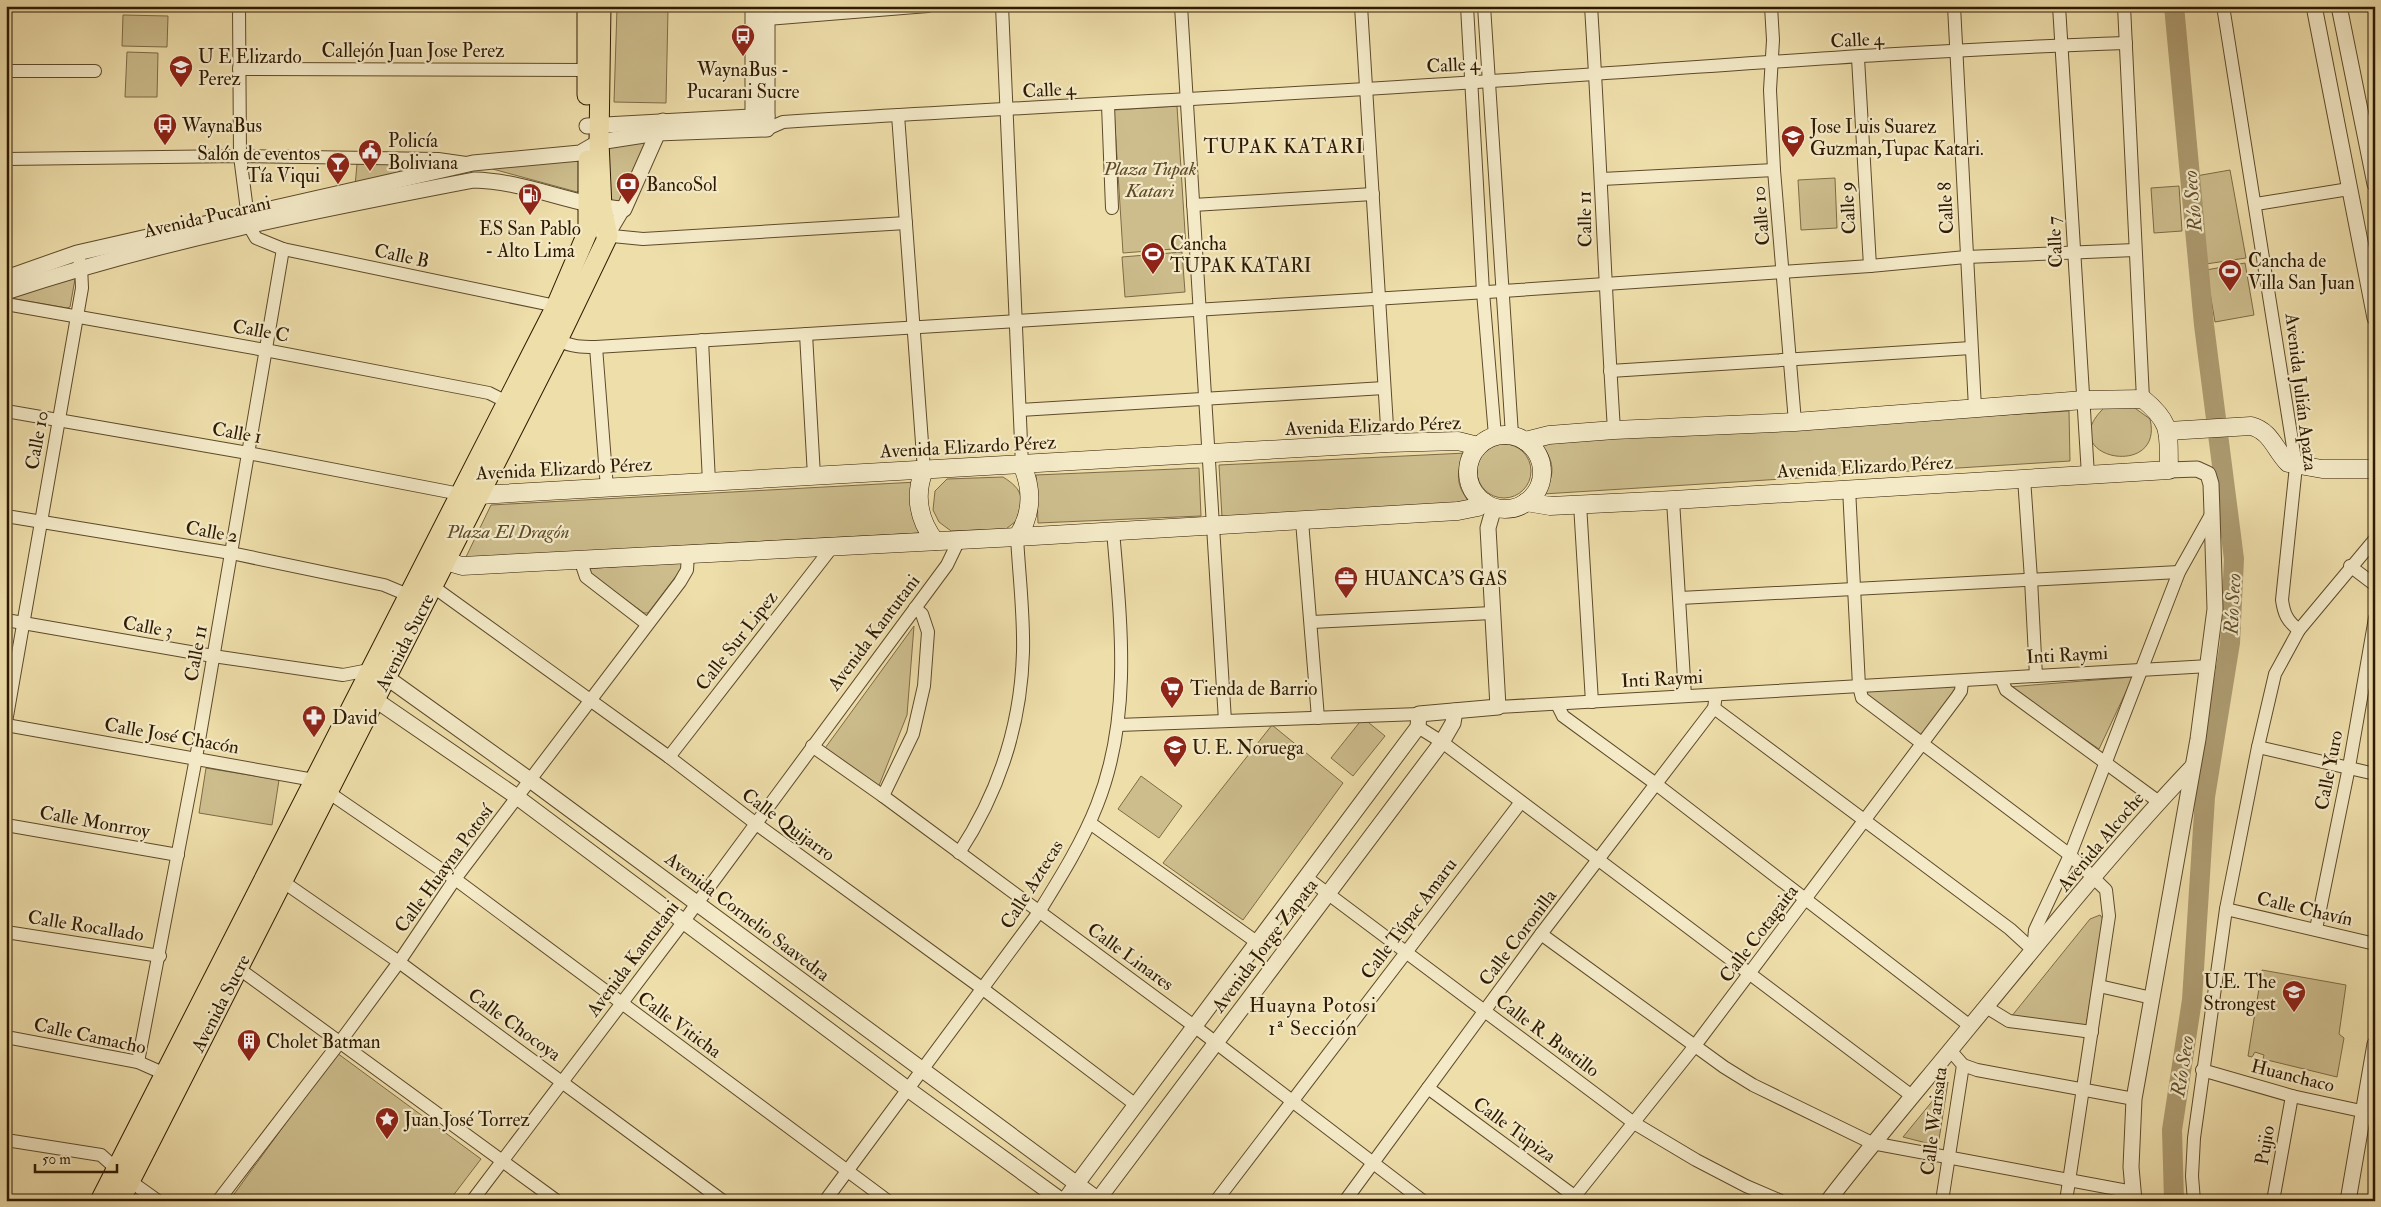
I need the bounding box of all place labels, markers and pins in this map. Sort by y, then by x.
bus stop icon: WaynaBus - Pucarani Sucre [730,23,756,57]
place label: U E Elizardo Perez [198,45,302,91]
school or university icon: U E Elizardo Perez [168,54,194,88]
place label: WaynaBus - Pucarani Sucre [686,58,800,104]
bus stop icon: WaynaBus [152,112,178,146]
place label: WaynaBus [181,114,262,138]
place label: Jose Luis Suarez Guzman,Tupac Katari. [1809,115,1984,162]
school or university icon: Jose Luis Suarez Guzman,Tupac Katari. [1780,124,1806,158]
place label: Policía Boliviana [388,129,458,175]
public building icon: Policía Boliviana [357,138,383,172]
place label: Salón de eventos Tía Viqui [197,142,320,188]
bar icon: Salón de eventos Tía Viqui [325,151,351,185]
bank icon: BancoSol [615,171,641,205]
place label: BancoSol [646,173,717,197]
fuel station icon: ES San Pablo - Alto Lima [517,182,543,216]
place label: ES San Pablo - Alto Lima [479,217,581,263]
place label: Cancha TUPAK KATARI [1170,232,1312,278]
sports icon: Cancha TUPAK KATARI [1140,241,1166,275]
place label: Cancha de Villa San Juan [2248,249,2355,295]
sports icon: Cancha de Villa San Juan [2217,258,2243,292]
office icon: HUANCA'S GAS [1333,565,1359,599]
place label: HUANCA'S GAS [1364,567,1507,591]
supermarket icon: Tienda de Barrio [1159,675,1185,709]
place label: Tienda de Barrio [1190,677,1318,701]
pharmacy icon: David [301,704,327,738]
place label: David [332,706,378,730]
school or university icon: U. E. Noruega [1162,734,1188,768]
place label: U. E. Noruega [1192,736,1304,760]
place label: U.E. The Strongest [2203,970,2276,1016]
school or university icon: U.E. The Strongest [2281,979,2307,1013]
building icon: Cholet Batman [236,1028,262,1062]
place label: Cholet Batman [266,1030,381,1054]
place icon: Juan José Torrez [374,1106,400,1140]
place label: Juan José Torrez [403,1108,530,1132]

